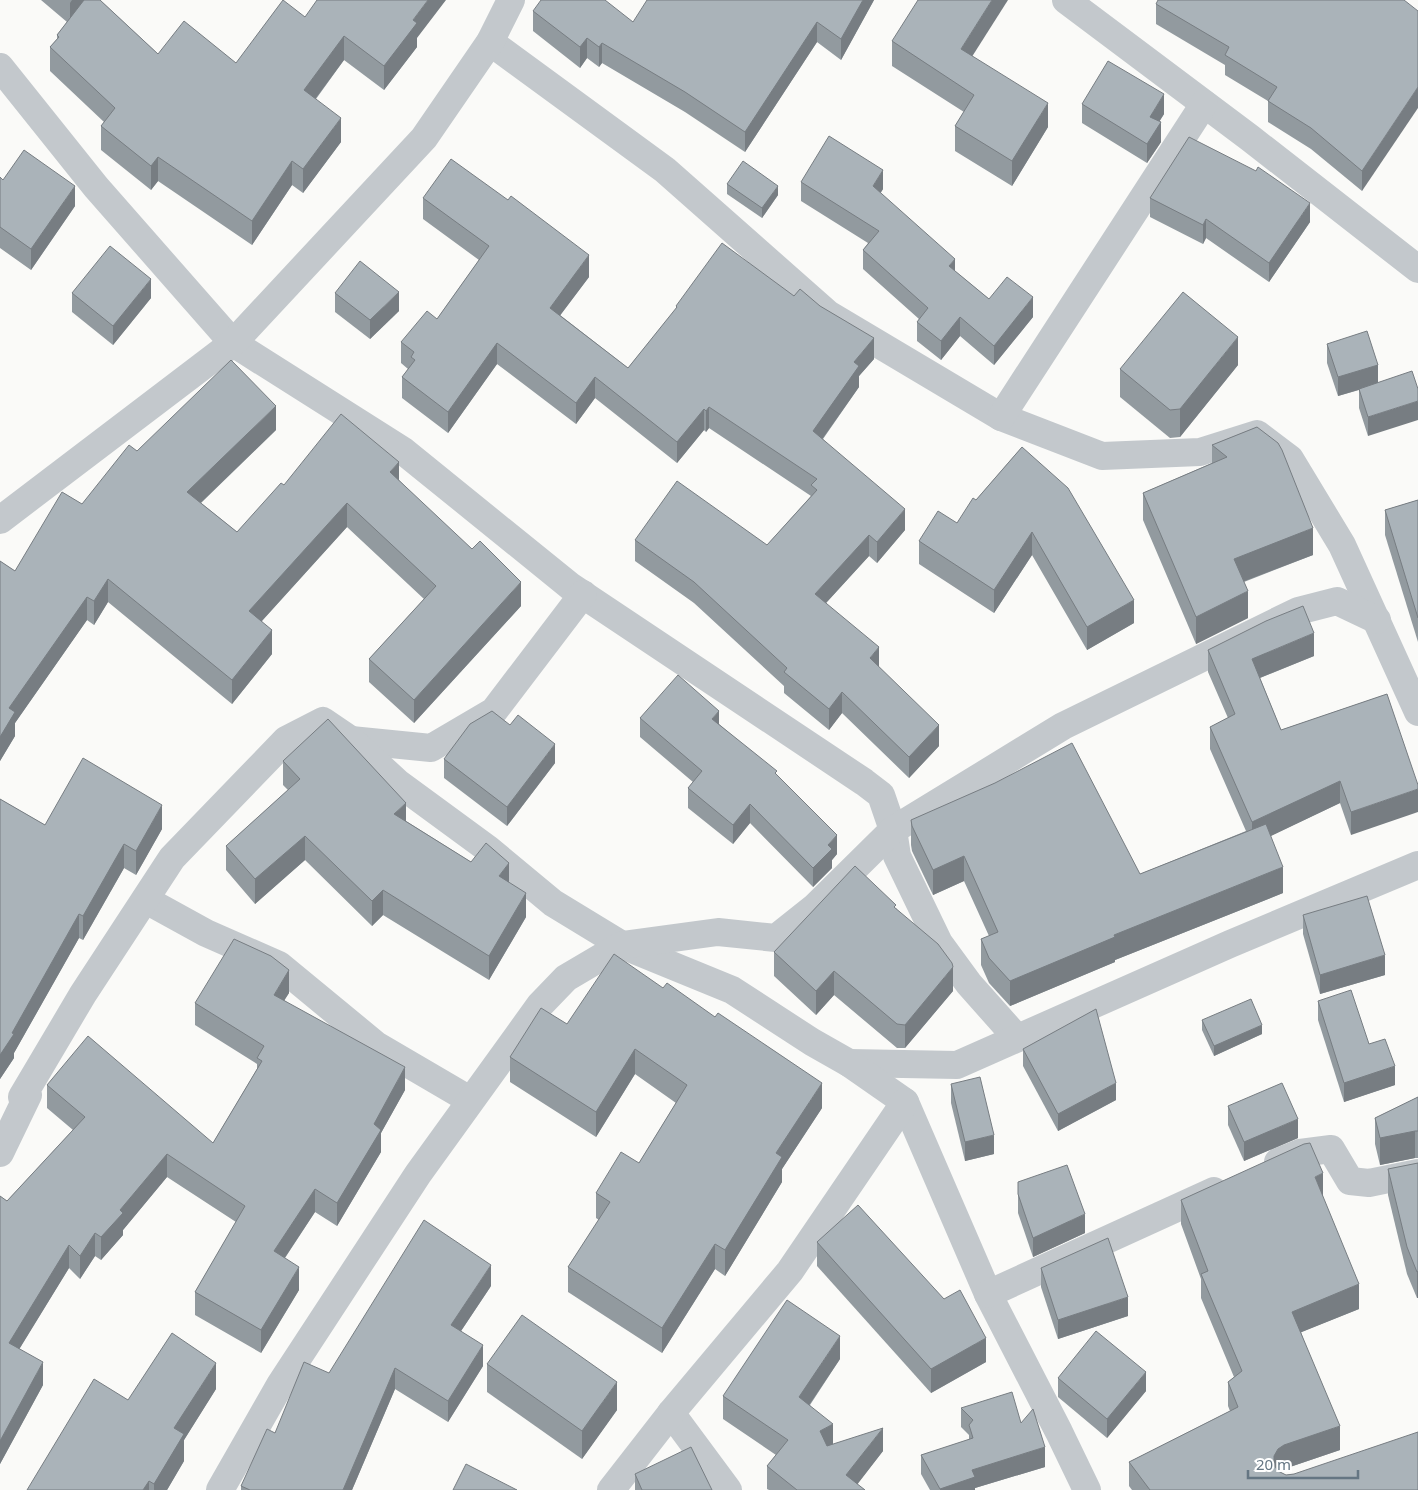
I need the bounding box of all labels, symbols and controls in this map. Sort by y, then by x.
scale bar [1248,1448,1358,1480]
text: 20 m [1256,1454,1291,1474]

